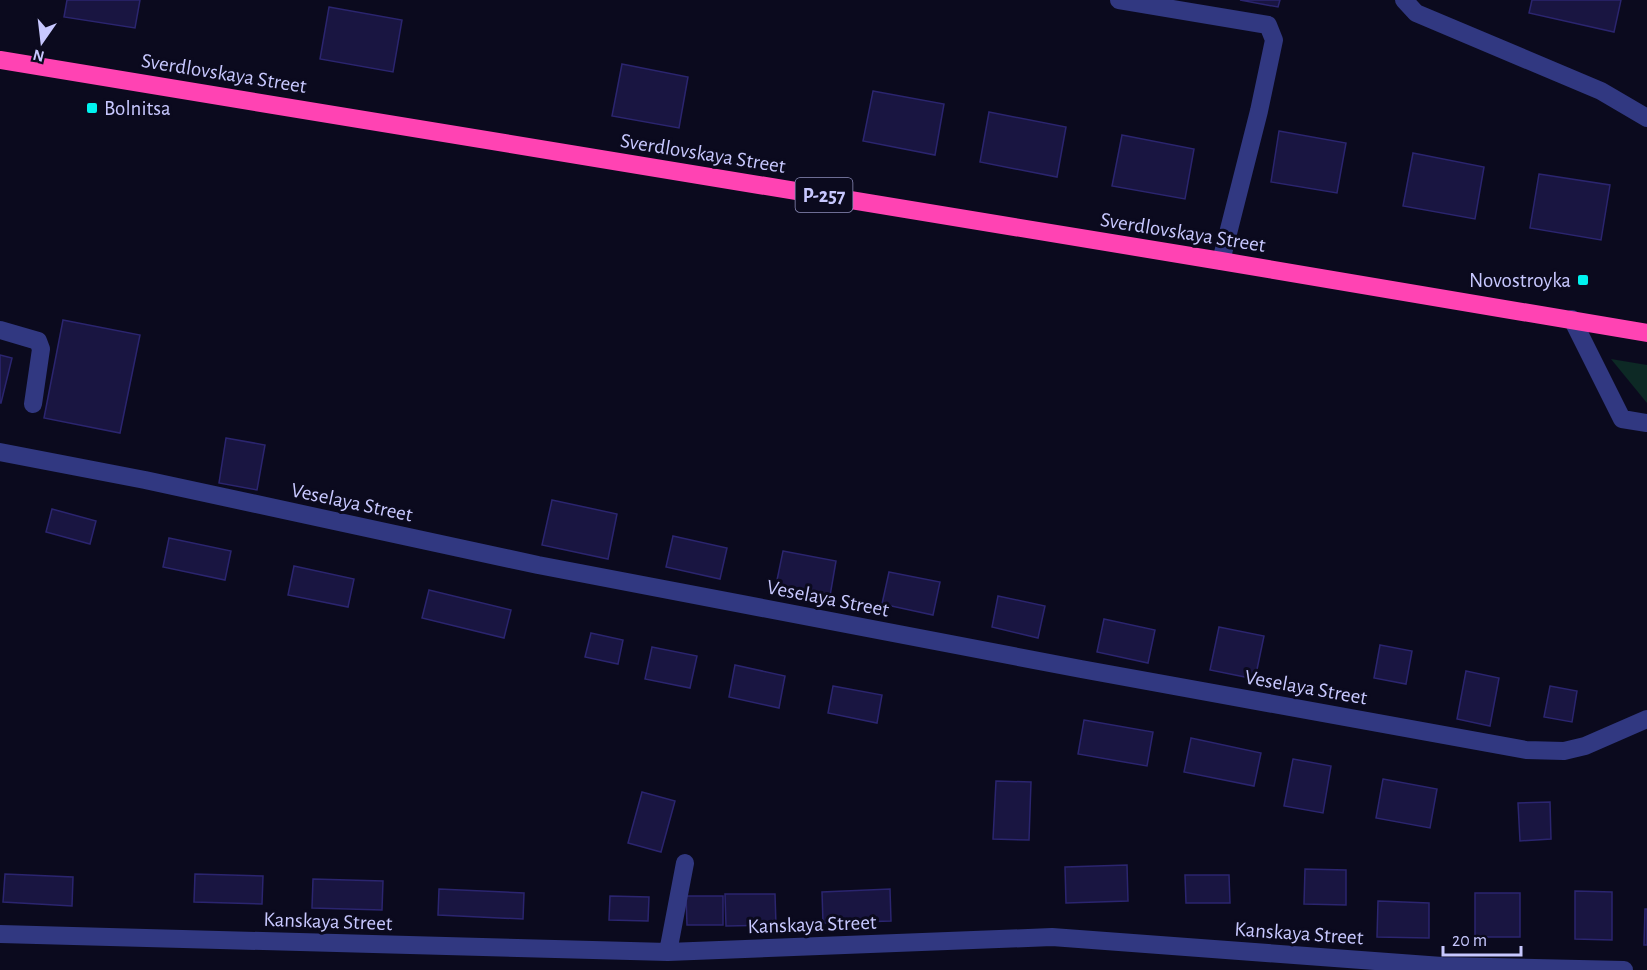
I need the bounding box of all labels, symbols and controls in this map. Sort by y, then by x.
north arrow [12,12,72,72]
text: N [31,46,46,65]
street label: Sverdlovskaya Street [140,50,308,97]
place label: Bolnitsa [104,98,171,119]
marker: Bolnitsa [85,101,99,115]
street label: Sverdlovskaya Street [619,130,787,177]
road number: Р-257 [796,178,852,212]
street label: Sverdlovskaya Street [1099,209,1267,256]
place label: Novostroyka [1469,270,1571,291]
marker: Novostroyka [1576,273,1590,287]
street label: Veselaya Street [289,479,415,526]
street label: Veselaya Street [765,576,891,621]
street label: Veselaya Street [1243,666,1369,709]
street label: Kanskaya Street [263,909,393,934]
street label: Kanskaya Street [747,912,877,937]
street label: Kanskaya Street [1234,919,1364,948]
scale bar [1443,919,1521,957]
text: 20 m [1452,932,1487,950]

